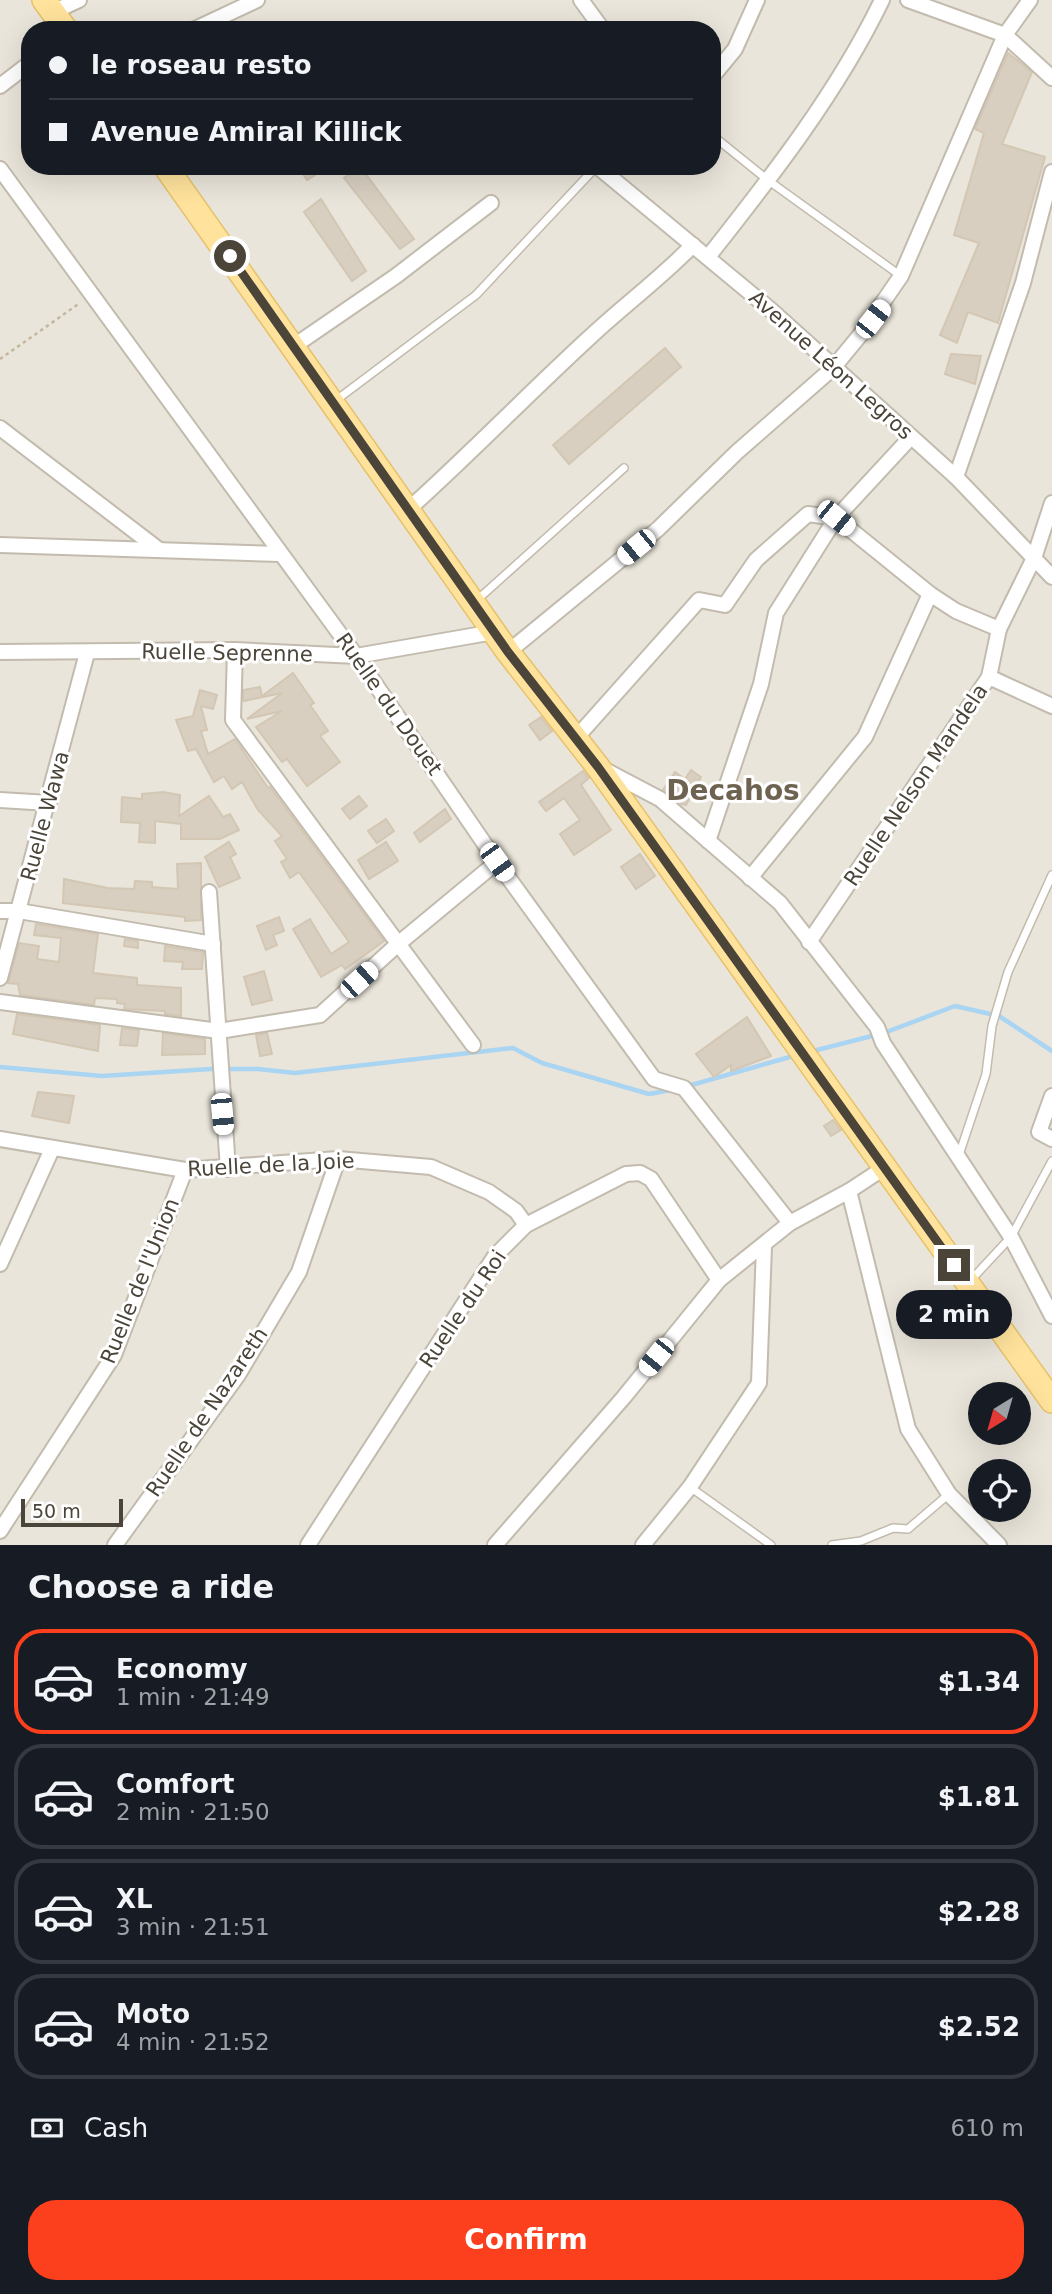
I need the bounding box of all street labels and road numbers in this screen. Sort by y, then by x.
street label: Avenue Léon Legros [744,285,918,445]
street label: Ruelle du Douet [331,628,447,780]
street label: Ruelle Seprenne [141,640,313,666]
street label: Ruelle Nelson Mandela [839,679,993,891]
street label: Ruelle Wawa [16,748,74,884]
street label: Ruelle de la Joie [187,1149,355,1181]
street label: Ruelle de l'Union [96,1195,184,1367]
street label: Ruelle du Roi [415,1246,511,1372]
street label: Ruelle de Nazareth [141,1323,273,1501]

